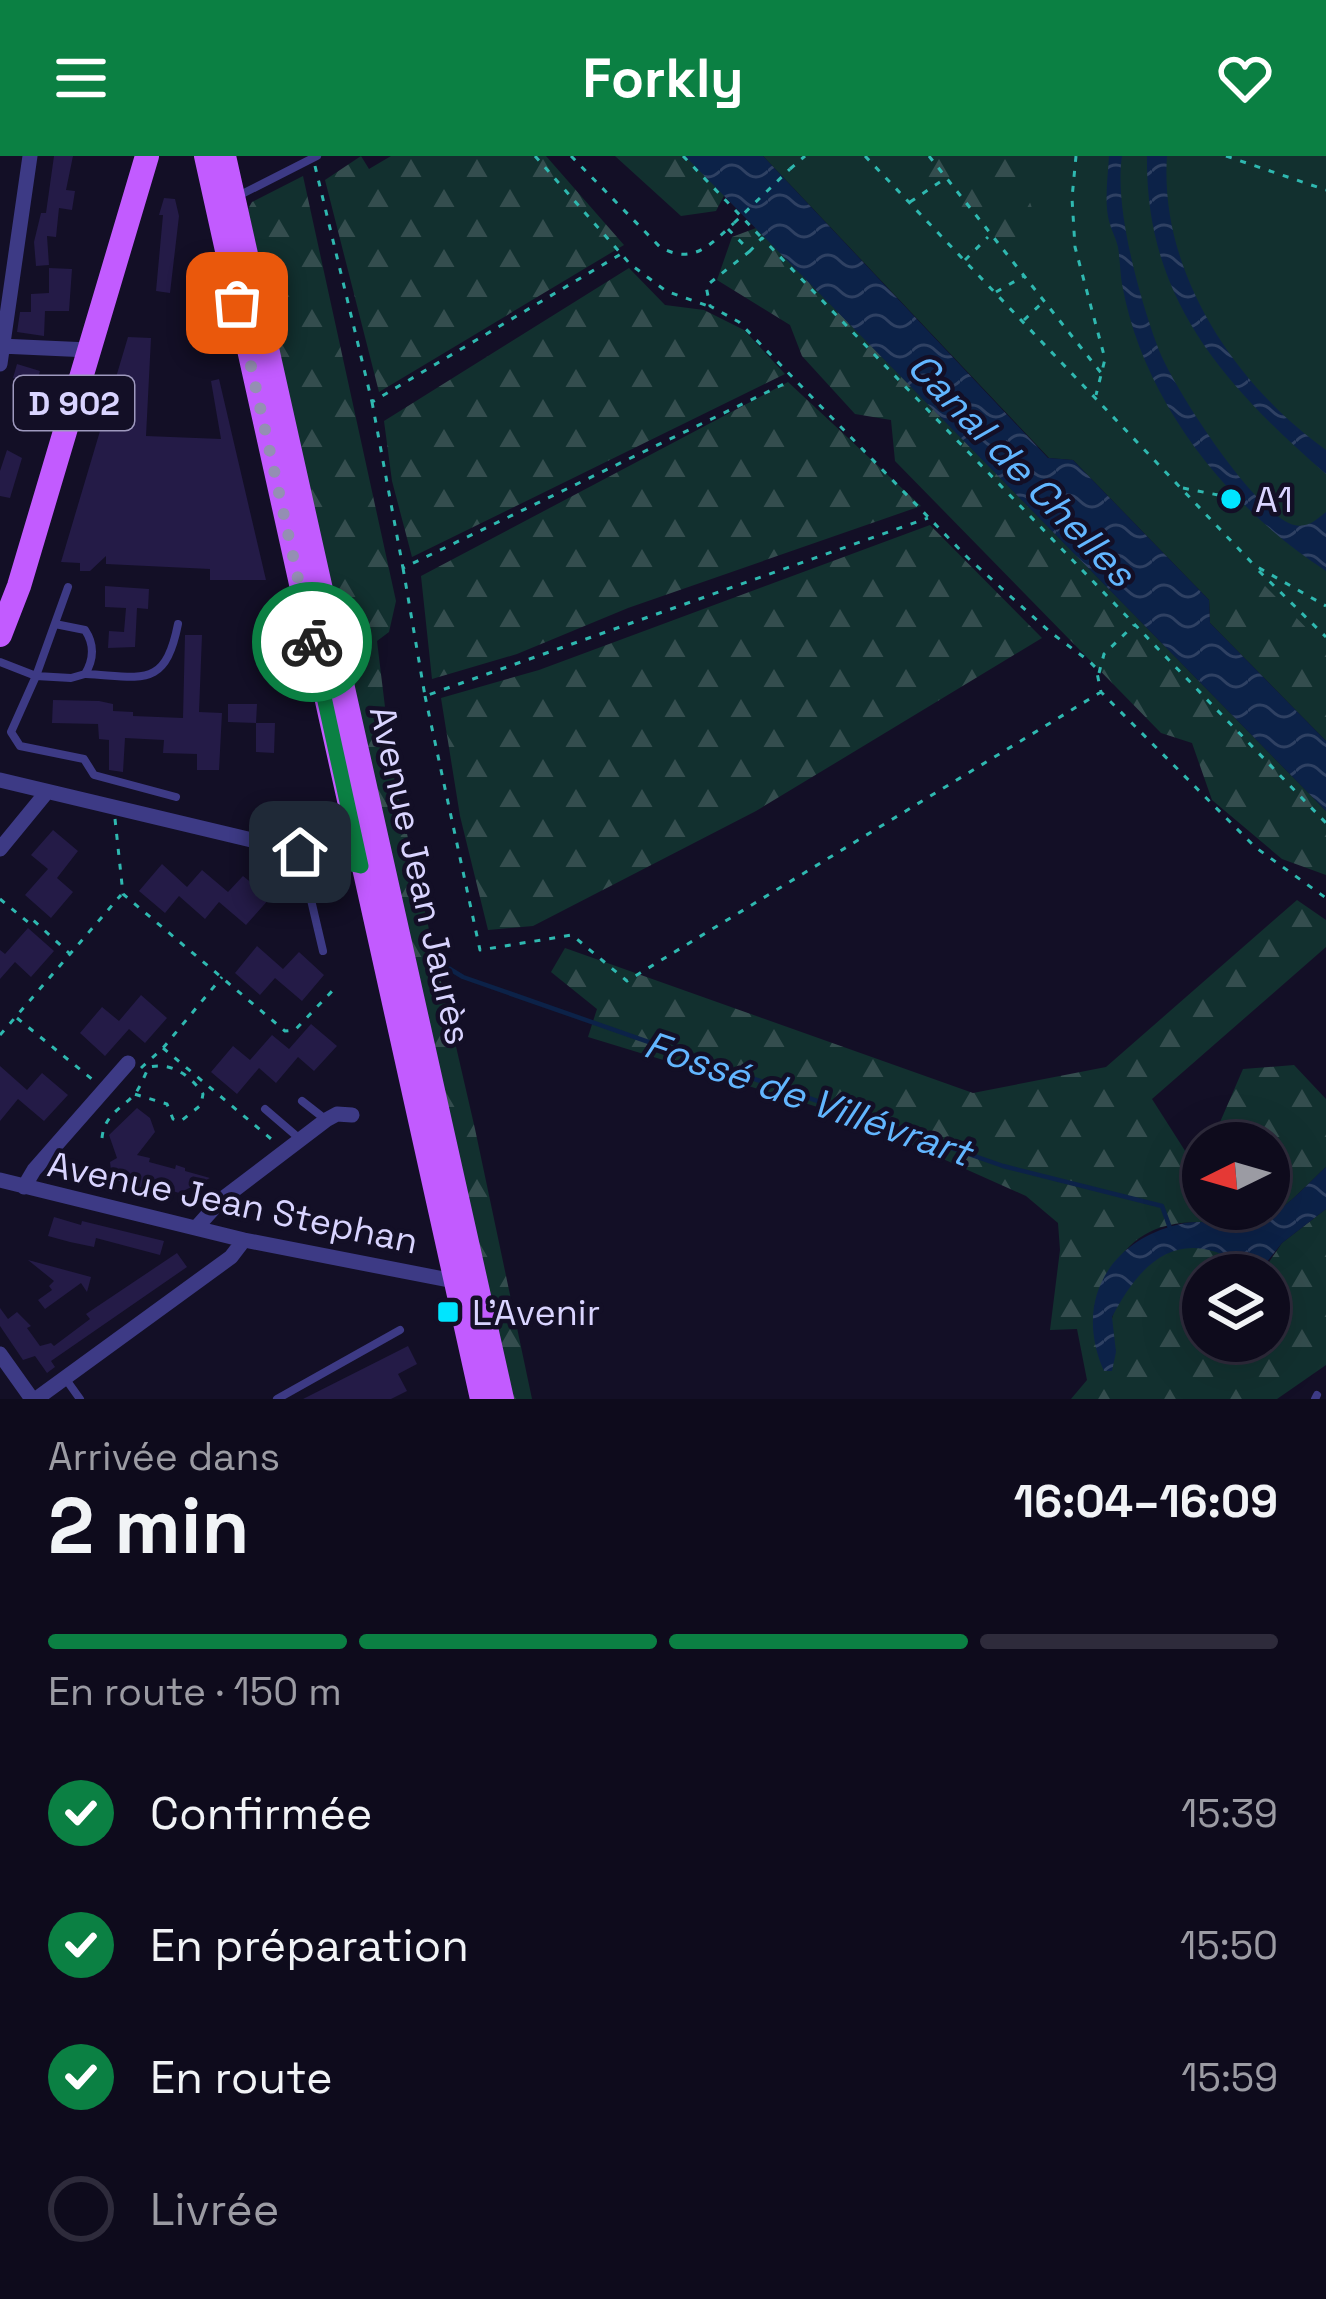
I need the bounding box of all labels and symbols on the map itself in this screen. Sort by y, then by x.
pin [186,252,288,354]
water label: Canal de Chelles [898,342,1147,598]
road number: D 902 [14,376,134,430]
place label: A1 [1255,477,1293,523]
marker: A1 [1218,486,1244,512]
courier [252,582,372,702]
street label: Avenue Jean Jaurès [359,701,481,1049]
pin [249,801,351,903]
water label: Fossé de Villévrart [638,1020,980,1178]
north arrow [1182,1122,1290,1230]
street label: Avenue Jean Stephan [43,1141,422,1265]
place label: L'Avenir [472,1290,600,1336]
marker: L'Avenir [435,1299,461,1325]

